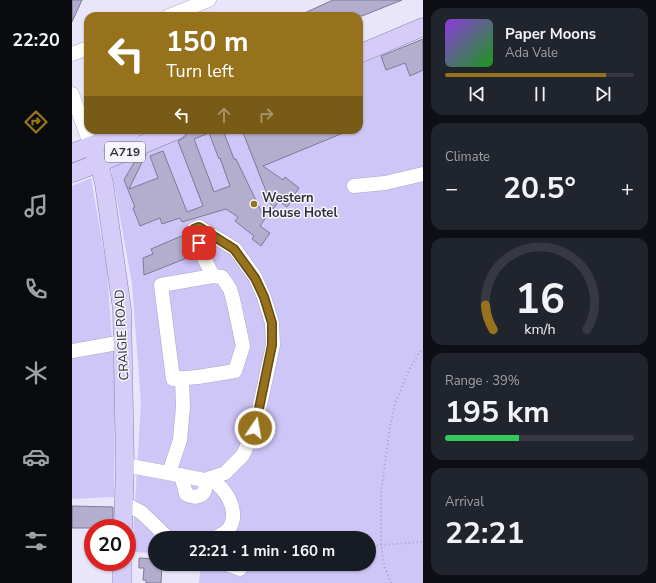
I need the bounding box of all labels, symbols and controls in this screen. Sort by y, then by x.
text: 150 m [166,23,249,61]
text: Paper Moons [505,24,596,44]
text: 22:20 [12,28,60,52]
icon: left [100,28,152,80]
text: Ada Vale [505,44,558,62]
text: Turn left [166,59,234,83]
icon: previous [466,83,488,105]
icon: pause [529,83,551,105]
icon: next [592,83,614,105]
icon: left [171,104,193,126]
icon: ahead [213,104,235,126]
icon: right [255,104,277,126]
icon: directions [22,108,50,136]
road number: A719 [105,142,145,162]
text: Climate [445,148,490,166]
text: 20.5° [503,168,576,209]
text: − [445,174,458,204]
text: + [621,174,634,204]
place label: Western House Hotel [262,189,338,222]
icon: music [22,192,50,220]
marker: Western House Hotel [249,199,259,209]
pin [182,226,216,260]
icon: arrive [188,232,210,254]
text: 16 [515,270,564,327]
icon: phone [22,275,50,303]
street label: CRAIGIE ROAD [111,289,133,381]
text: km/h [524,319,555,338]
icon: climate [22,359,50,387]
text: Range · 39% [445,372,520,390]
text: 195 km [445,392,550,433]
position arrow [234,407,276,449]
icon: car [22,443,50,471]
text: Arrival [445,493,484,511]
text: 22:21 [445,513,524,554]
speed limit sign: 20 [84,519,136,571]
icon: filters [22,527,50,555]
text: 22:21 · 1 min · 160 m [189,541,335,561]

